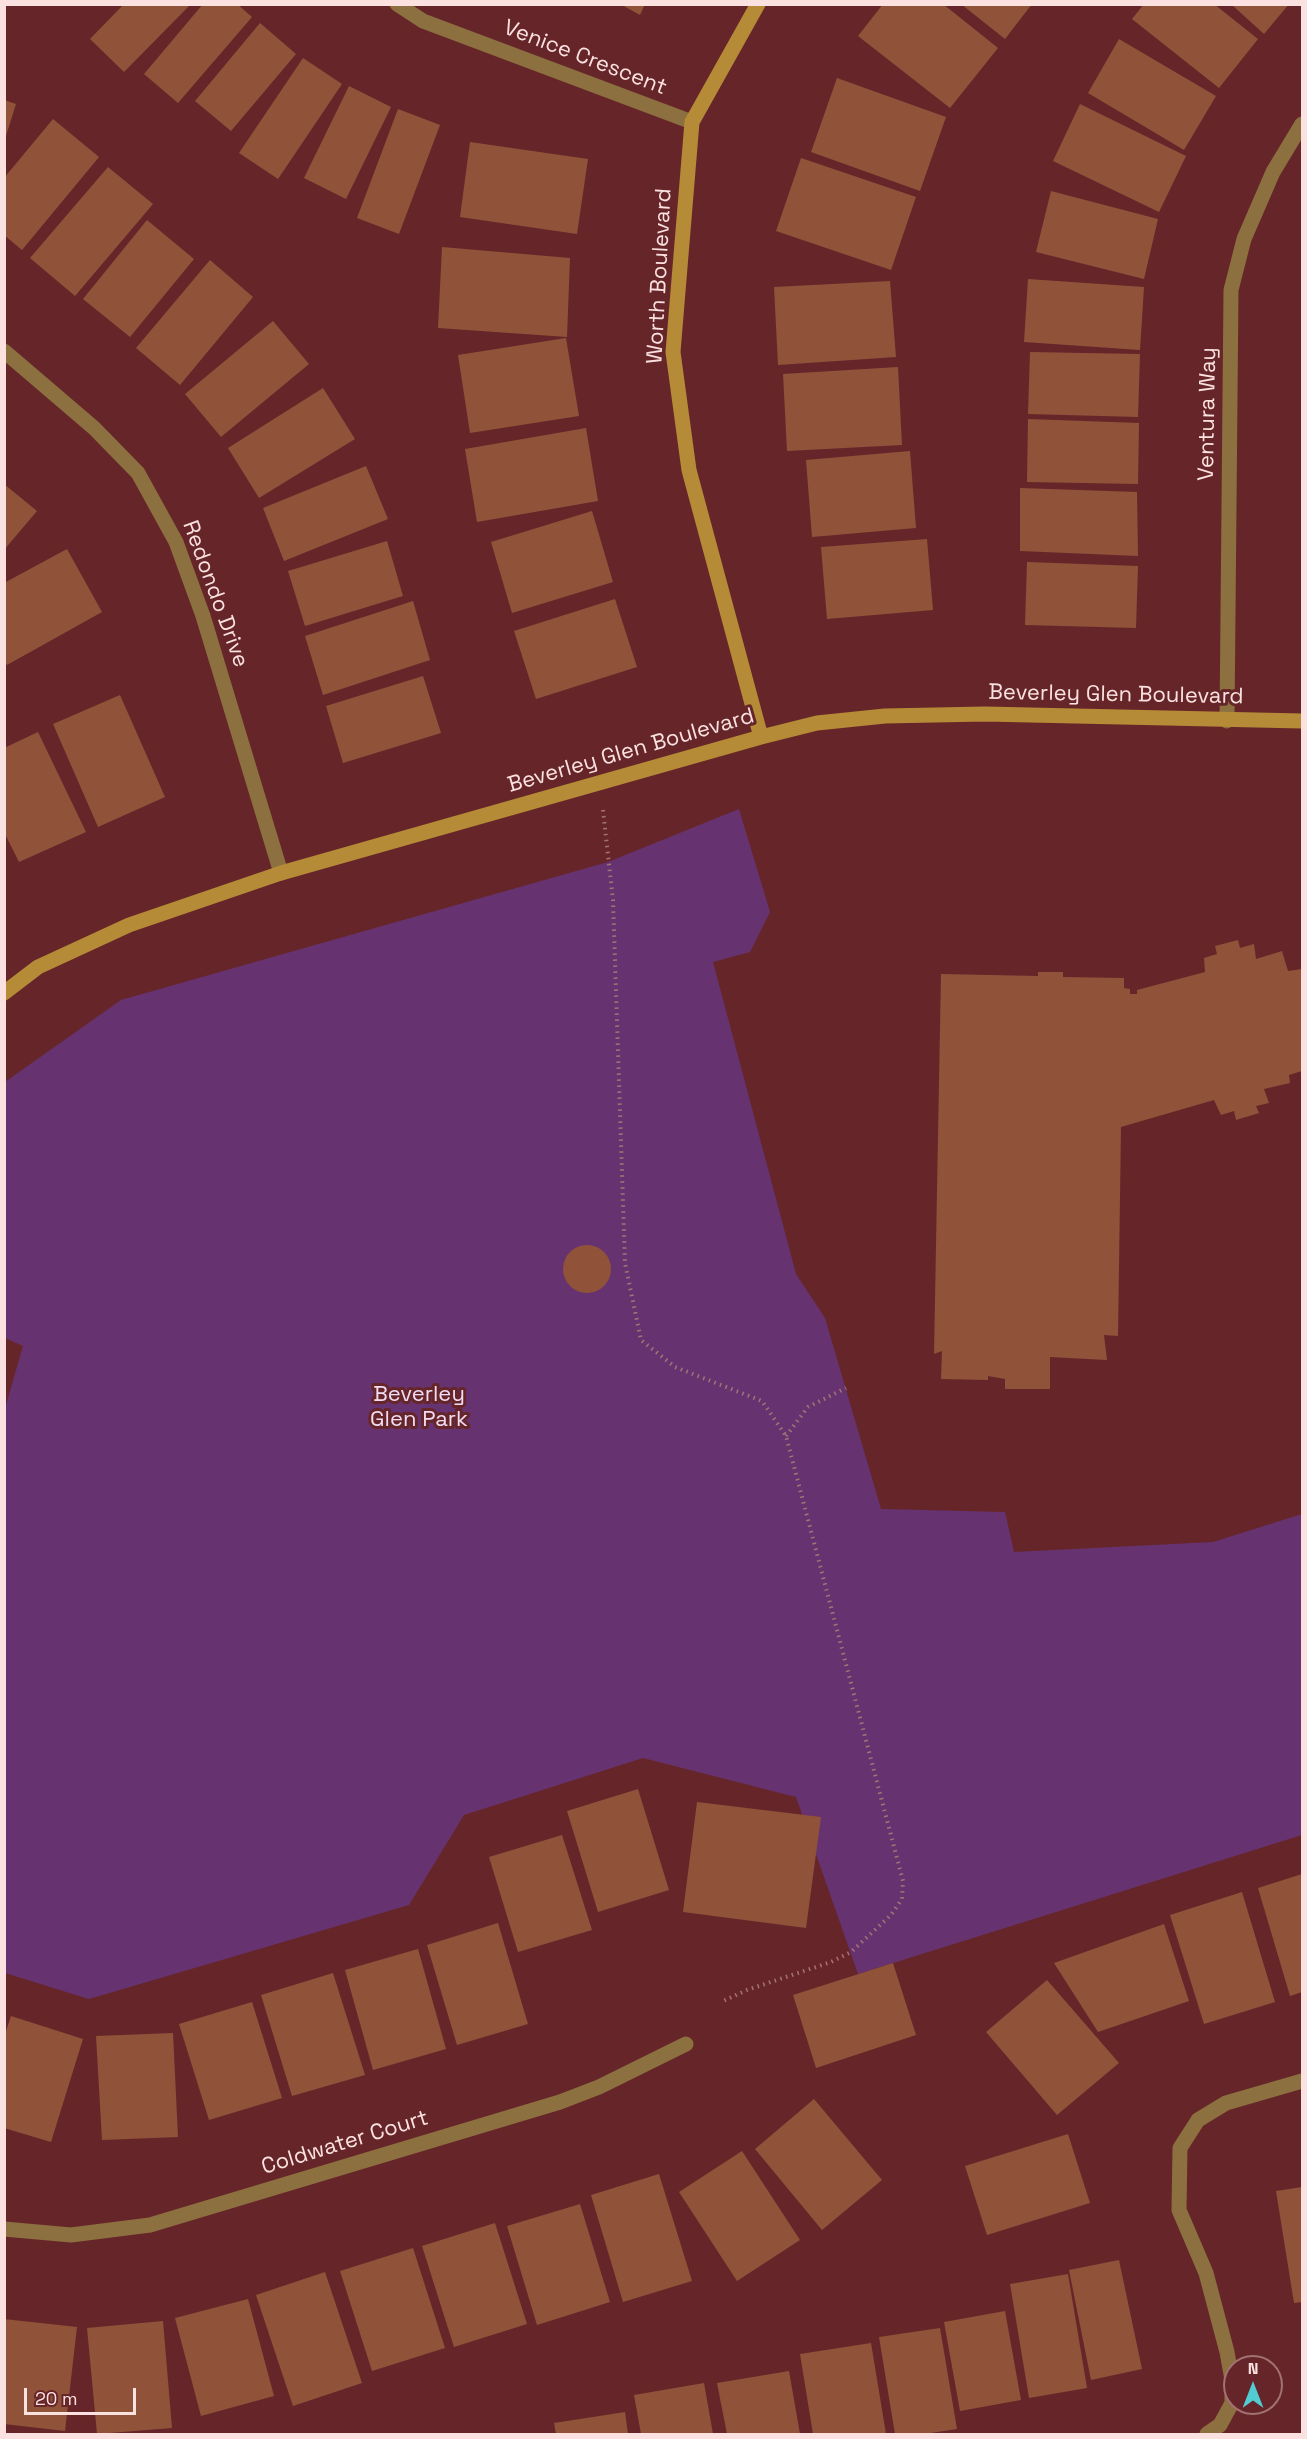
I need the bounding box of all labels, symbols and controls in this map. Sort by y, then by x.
street label: Venice Crescent [500,15,670,101]
street label: Worth Boulevard [642,187,678,365]
street label: Ventura Way [1194,347,1222,481]
street label: Redondo Drive [176,517,254,671]
street label: Beverley Glen Boulevard [988,680,1244,710]
street label: Beverley Glen Boulevard [505,703,757,799]
park label: Beverley Glen Park [370,1382,468,1434]
street label: Coldwater Court [258,2105,432,2181]
north arrow [1223,2355,1283,2415]
text: N [1248,2358,1258,2379]
scale bar [27,2376,140,2414]
text: 20 m [35,2387,78,2410]

